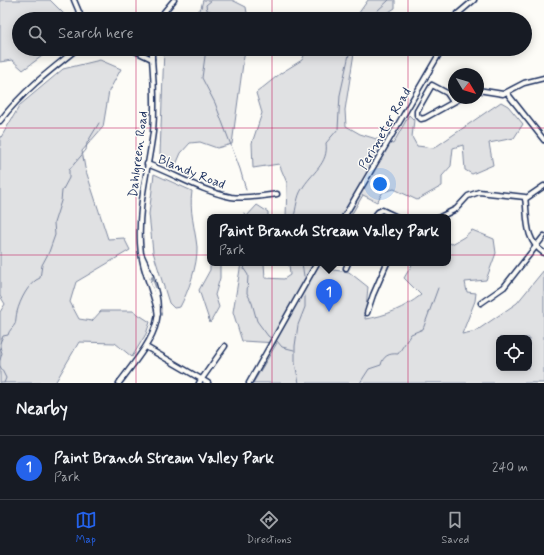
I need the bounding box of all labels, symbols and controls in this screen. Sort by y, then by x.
search box [12,12,532,56]
icon: search [26,23,48,45]
text: Search here [58,24,134,44]
north arrow [448,68,484,104]
street label: Perimeter Road [355,85,416,173]
street label: Dahlgreen Road [125,110,152,198]
street label: Blandy Road [155,151,228,194]
your location [370,174,390,194]
popup [207,214,451,266]
text: Paint Branch Stream Valley Park [219,222,439,242]
text: Park [219,242,245,259]
one-way arrow [149,277,157,289]
pin: 1 [316,279,342,312]
map controls [496,335,532,371]
button: locate [496,335,532,371]
text: Nearby [16,398,68,420]
text: Paint Branch Stream Valley Park [54,449,274,469]
text: 1 [26,459,32,476]
text: 240 m [492,459,528,476]
text: Park [54,469,80,486]
tab: Map [75,509,97,547]
tab: Directions [246,509,292,547]
tab: Saved [441,509,469,547]

